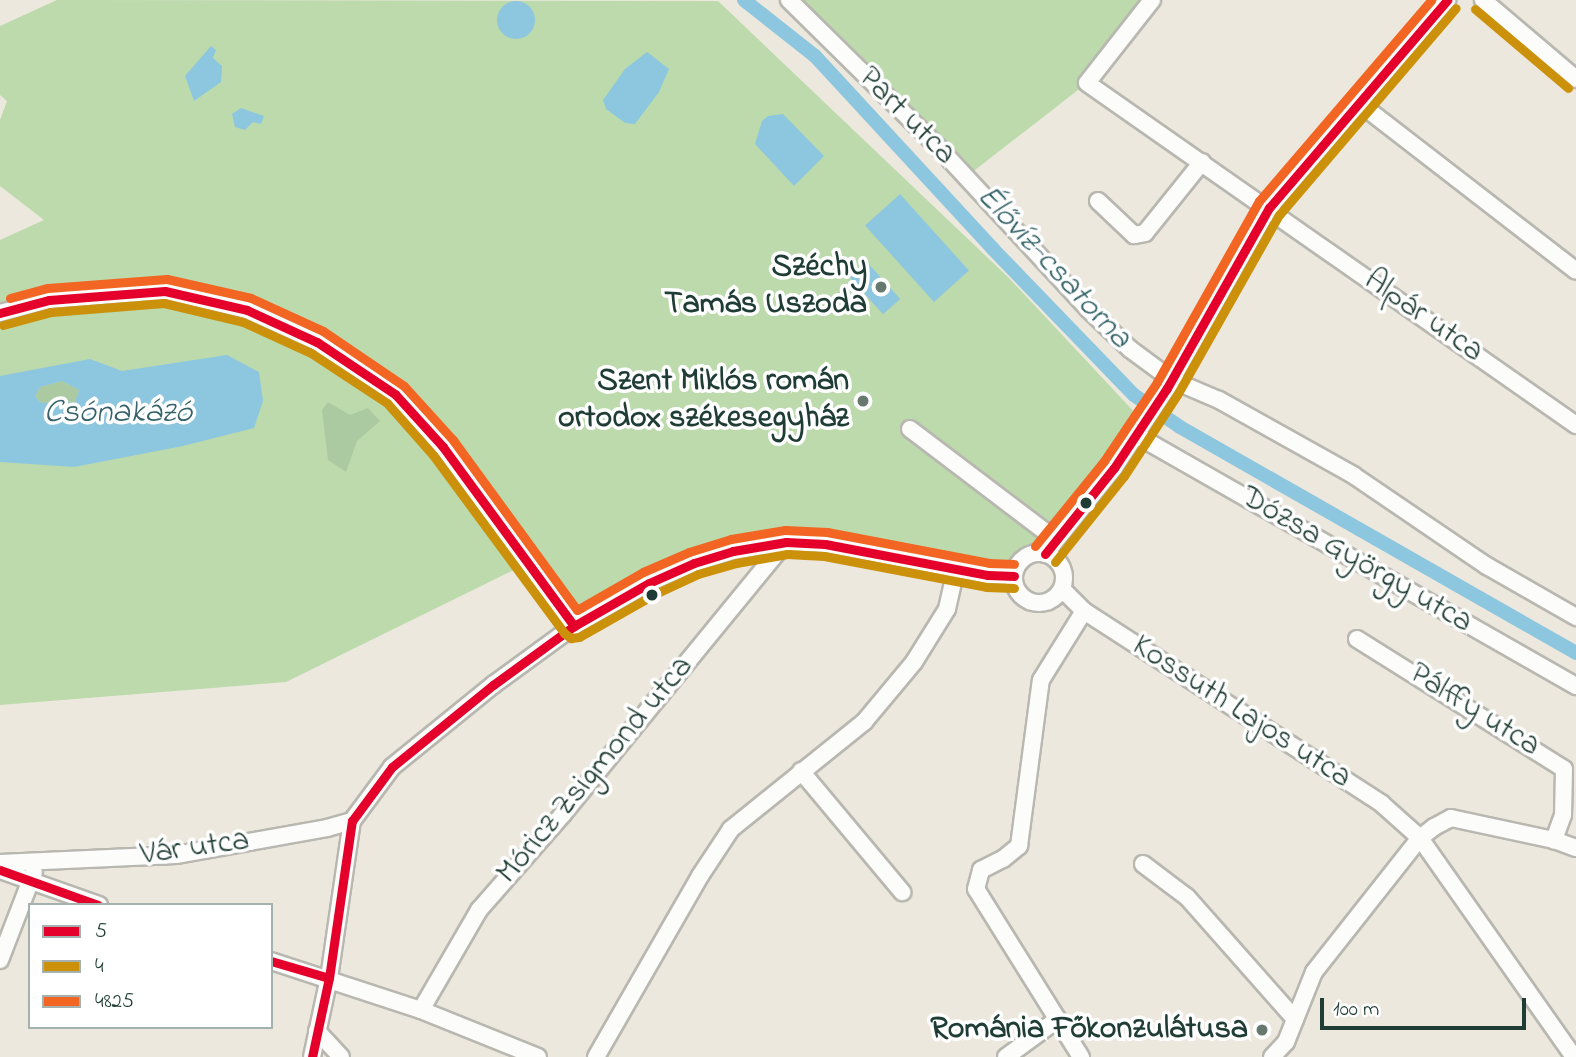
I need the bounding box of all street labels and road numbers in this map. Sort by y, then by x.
street label: Part utca [849,60,963,174]
street label: Alpár utca [1356,262,1490,372]
street label: Dózsa György utca [1233,479,1479,643]
street label: Kossuth Lajos utca [1124,628,1358,798]
street label: Móricz Zsigmond utca [489,649,703,893]
street label: Pálffy utca [1401,656,1547,766]
street label: Vár utca [138,822,252,876]

